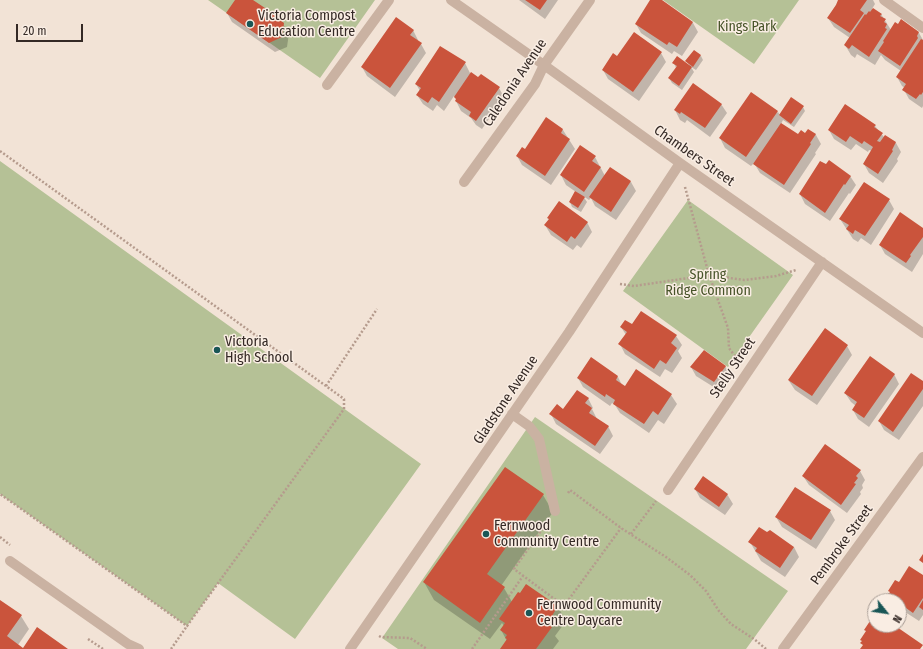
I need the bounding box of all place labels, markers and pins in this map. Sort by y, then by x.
place label: Victoria Compost Education Centre [258,8,355,40]
marker: Victoria Compost Education Centre [245,19,255,29]
place label: Victoria High School [225,334,293,366]
marker: Victoria High School [212,345,222,355]
place label: Fernwood Community Centre [494,518,599,550]
marker: Fernwood Community Centre [481,529,491,539]
place label: Fernwood Community Centre Daycare [537,597,661,630]
marker: Fernwood Community Centre Daycare [524,608,534,618]

